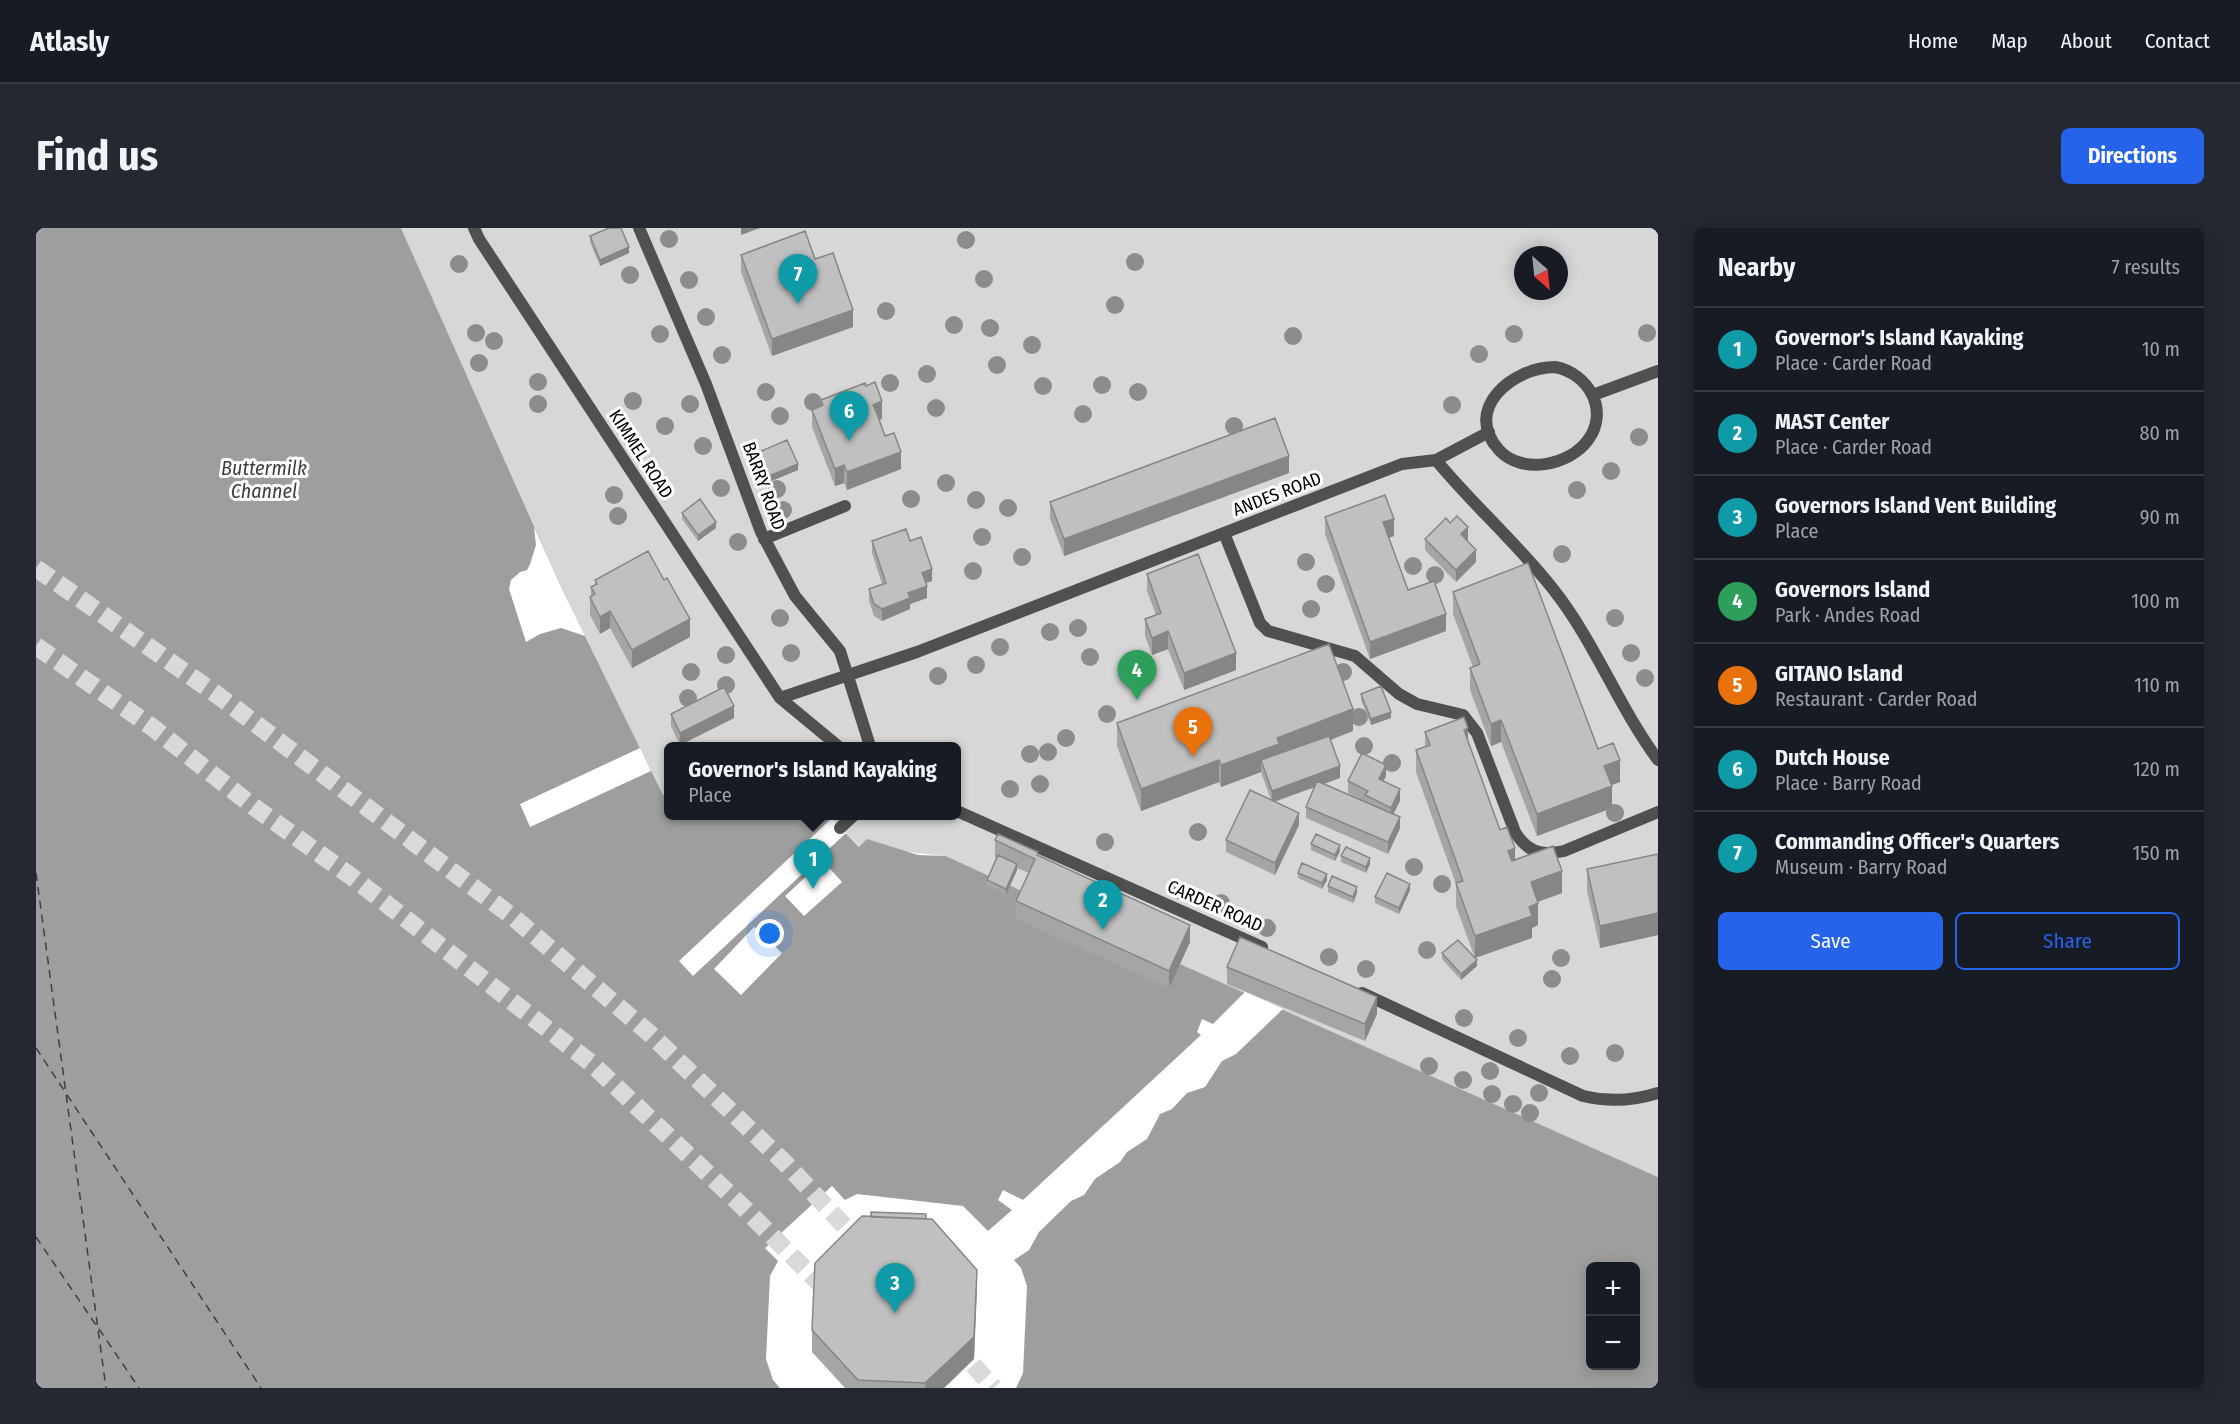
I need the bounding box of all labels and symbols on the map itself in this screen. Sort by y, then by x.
north arrow [1514,246,1568,300]
pin: 7 [778,254,818,304]
pin: 6 [830,392,868,441]
street label: KIMMEL ROAD [604,406,678,502]
street label: BARRY ROAD [738,439,790,533]
water label: Buttermilk Channel [221,456,307,503]
street label: ANDES ROAD [1230,467,1324,521]
pin: 4 [1118,650,1156,700]
pin: 5 [1174,708,1212,757]
pin: 1 [794,840,832,889]
street label: CARDER ROAD [1164,875,1266,937]
pin: 2 [1084,880,1122,930]
your location [755,919,784,948]
pin: 3 [876,1264,914,1313]

